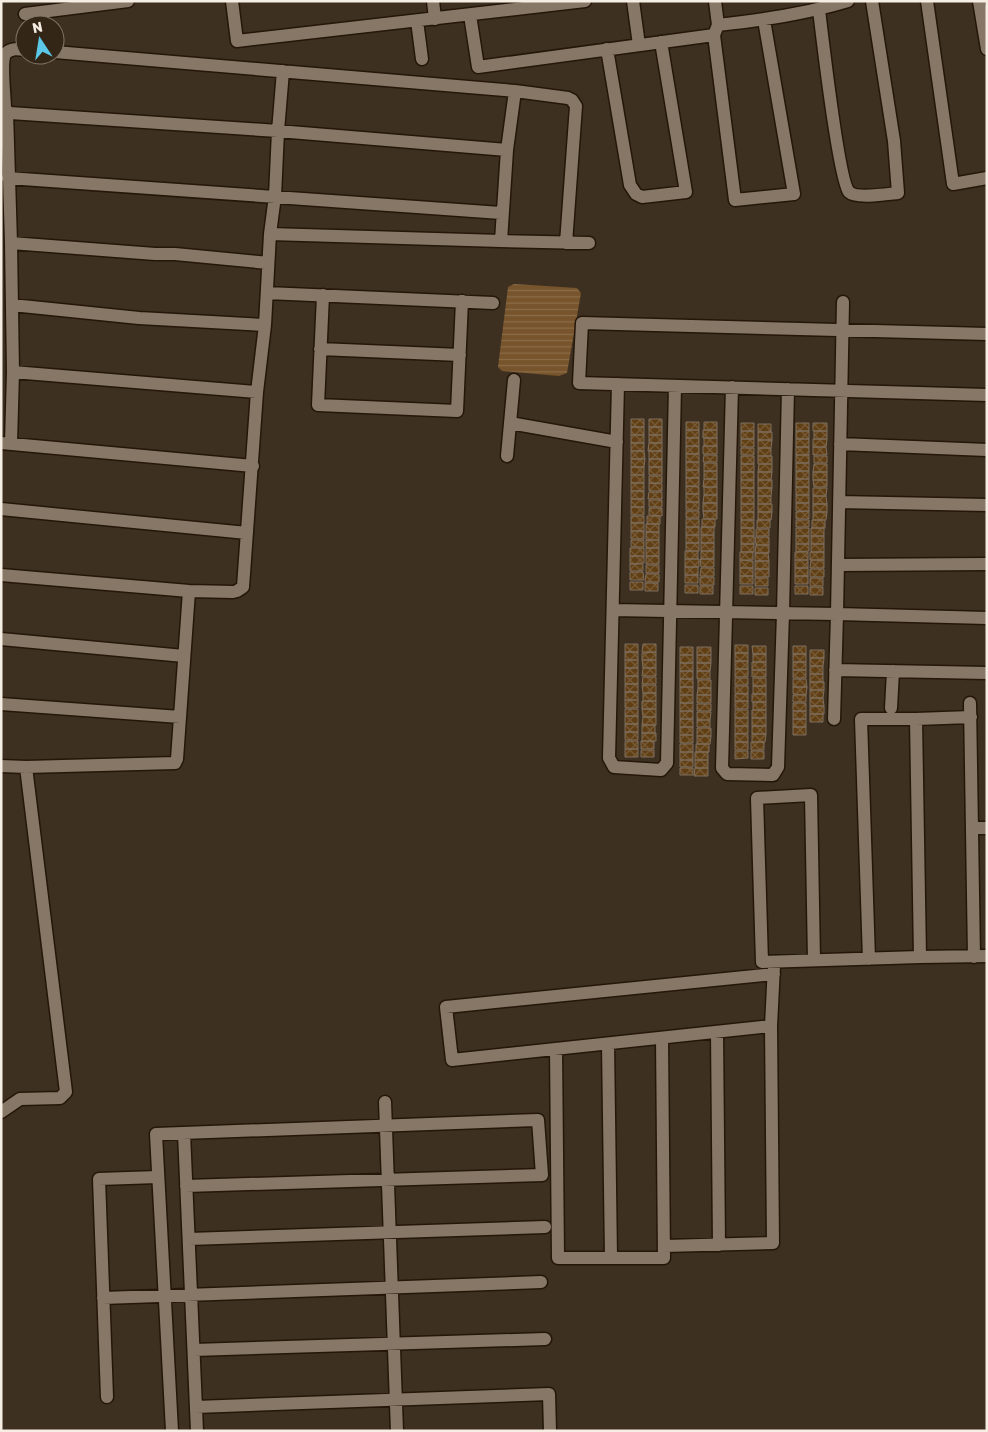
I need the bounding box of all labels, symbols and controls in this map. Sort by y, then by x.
north arrow [15,15,65,65]
text: N [31,18,44,37]

